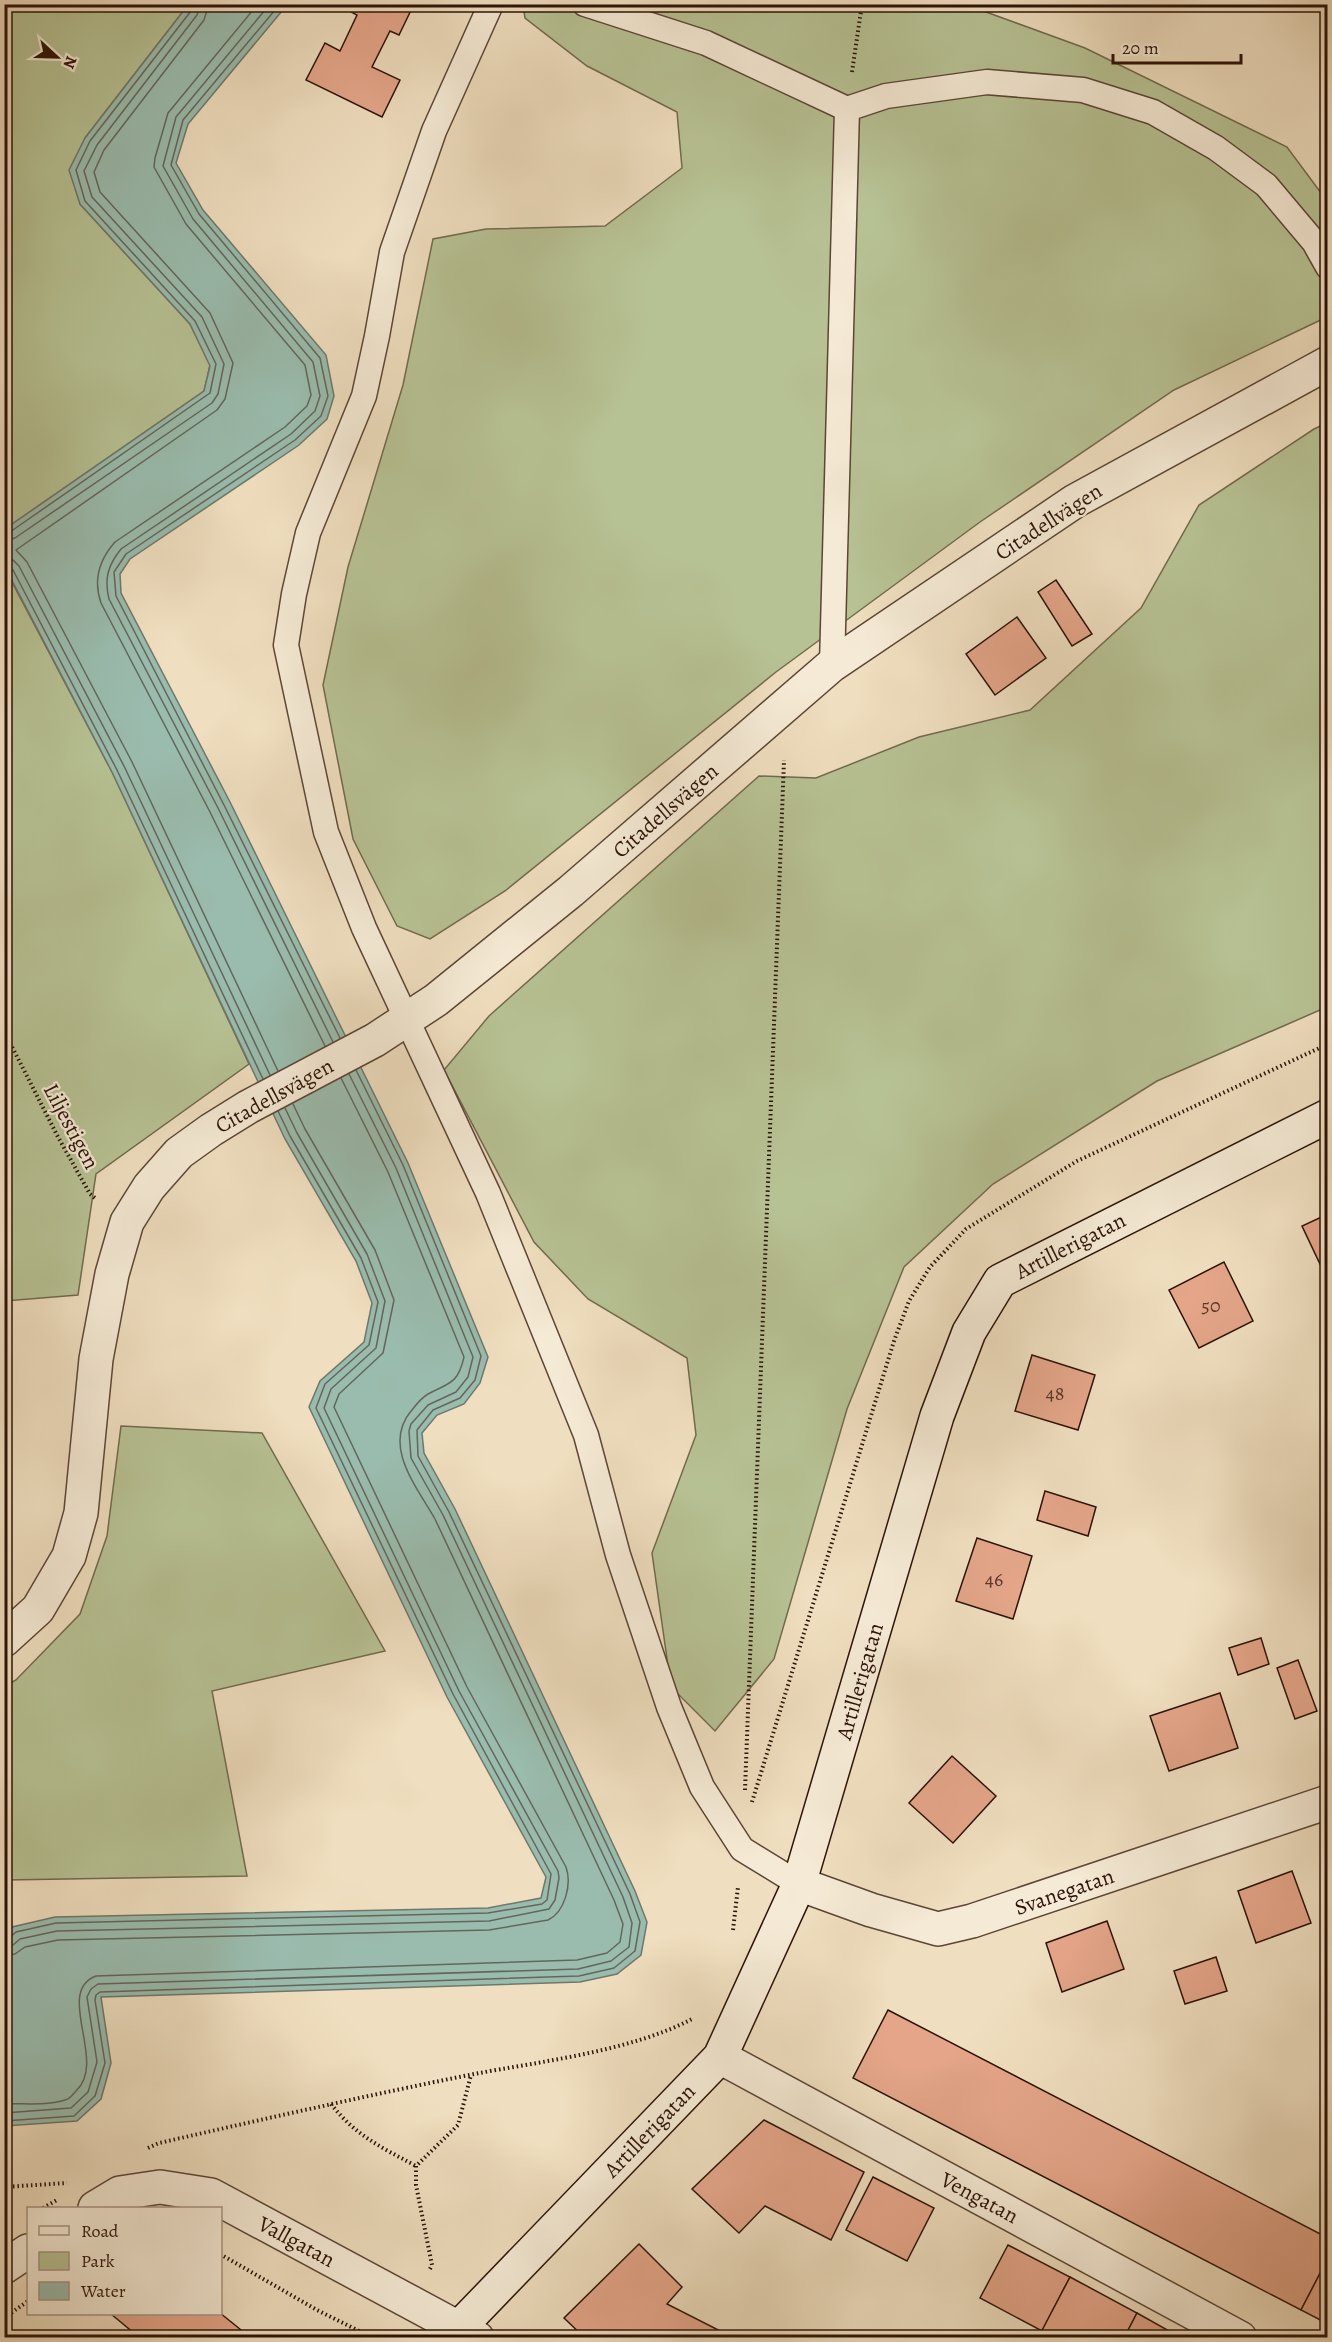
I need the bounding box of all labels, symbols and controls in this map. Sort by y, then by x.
north arrow [27,27,87,87]
scale bar [1113,27,1240,65]
text: 20 m [1122,36,1159,60]
text: N [57,53,82,72]
street label: Citadellvägen [989,476,1108,568]
street label: Citadellsvägen [606,756,725,865]
street label: Citadellsvägen [210,1051,339,1141]
street label: Liljestigen [36,1078,106,1175]
street label: Artillerigatan [1009,1205,1131,1287]
house number: 50 [1201,1292,1221,1319]
house number: 48 [1046,1380,1064,1407]
house number: 46 [985,1566,1003,1593]
street label: Artillerigatan [829,1619,891,1744]
street label: Svanegatan [1011,1861,1118,1923]
street label: Artillerigatan [597,2077,702,2185]
street label: Vengatan [934,2164,1024,2231]
legend [27,2207,222,2315]
street label: Vallgatan [252,2209,340,2275]
text: Road [81,2219,119,2243]
text: Park [81,2249,115,2273]
text: Water [80,2279,126,2303]

